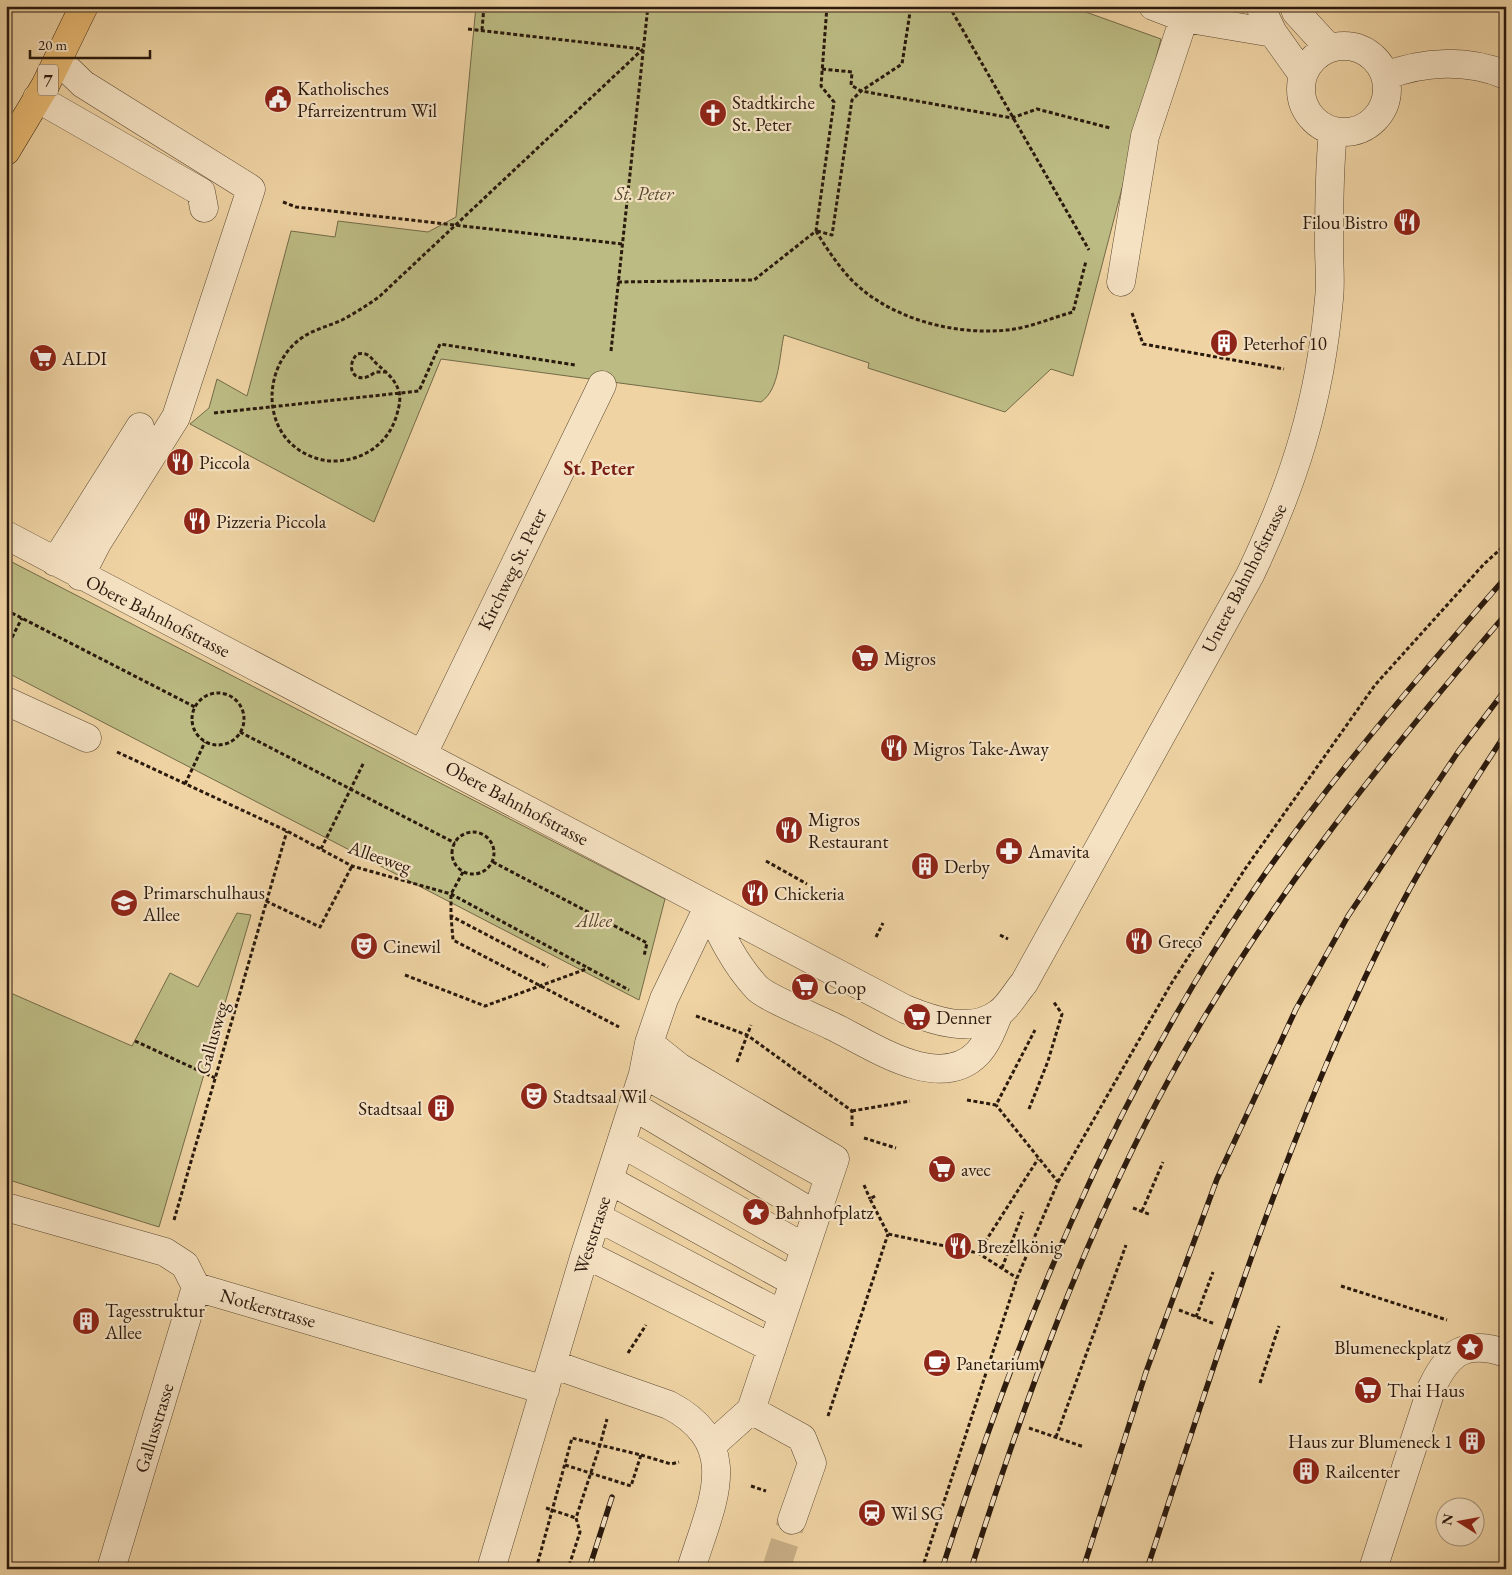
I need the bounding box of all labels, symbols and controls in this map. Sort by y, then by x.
scale bar [30,28,150,60]
text: 20 m [38,35,67,54]
road number: 7 [38,64,58,96]
place label: Katholisches Pfarreizentrum Wil [297,76,438,123]
public building icon: Katholisches Pfarreizentrum Wil [263,84,293,114]
place label: Stadtkirche St. Peter [732,90,815,137]
church icon: Stadtkirche St. Peter [698,98,728,128]
park label: St. Peter [614,181,674,206]
restaurant icon: Filou Bistro [1392,207,1422,237]
place label: Filou Bistro [1302,210,1388,235]
building icon: Peterhof 10 [1209,328,1239,358]
place label: Peterhof 10 [1243,331,1327,356]
supermarket icon: ALDI [28,343,58,373]
place label: ALDI [61,346,108,371]
restaurant icon: Piccola [165,447,195,477]
place label: Piccola [199,450,251,475]
district label: St. Peter [563,455,635,481]
street label: Untere Bahnhofstrasse [1196,499,1292,657]
street label: Kirchweg St. Peter [472,503,553,634]
restaurant icon: Pizzeria Piccola [182,506,212,536]
place label: Pizzeria Piccola [216,509,327,534]
street label: Obere Bahnhofstrasse [82,569,234,663]
supermarket icon: Migros [850,643,880,673]
place label: Migros [884,646,936,671]
restaurant icon: Migros Take-Away [879,733,909,763]
place label: Migros Take-Away [913,736,1050,761]
street label: Obere Bahnhofstrasse [441,755,593,851]
place label: Migros Restaurant [808,807,889,854]
restaurant icon: Migros Restaurant [774,815,804,845]
street label: Alleeweg [344,834,416,880]
pharmacy icon: Amavita [994,836,1024,866]
place label: Amavita [1027,839,1090,864]
building icon: Derby [910,851,940,881]
place label: Derby [944,854,990,879]
restaurant icon: Chickeria [740,878,770,908]
place label: Primarschulhaus Allee [142,880,265,927]
place label: Chickeria [774,881,845,906]
school or university icon: Primarschulhaus Allee [109,888,139,918]
park label: Allee [574,908,613,933]
restaurant icon: Greco [1124,926,1154,956]
place label: Greco [1158,929,1202,954]
theatre icon: Cinewil [349,931,379,961]
place label: Cinewil [383,934,441,959]
supermarket icon: Coop [790,972,820,1002]
place label: Coop [824,975,866,1000]
street label: Gallusweg [190,998,235,1077]
supermarket icon: Denner [902,1002,932,1032]
place label: Denner [936,1005,992,1030]
theatre icon: Stadtsaal Wil [519,1081,549,1111]
place label: Stadtsaal Wil [553,1084,647,1109]
building icon: Stadtsaal [426,1093,456,1123]
place label: Stadtsaal [358,1096,422,1121]
supermarket icon: avec [927,1154,957,1184]
place label: avec [961,1157,991,1182]
street label: Weststrasse [568,1193,616,1277]
place icon: Bahnhofplatz [741,1197,771,1227]
place label: Bahnhofplatz [775,1200,874,1225]
restaurant icon: Brezelkönig [943,1231,973,1261]
place label: Brezelkönig [977,1234,1063,1259]
street label: Notkerstrasse [217,1282,319,1334]
place label: Tagesstruktur Allee [104,1298,205,1345]
building icon: Tagesstruktur Allee [71,1306,101,1336]
place icon: Blumeneckplatz [1455,1332,1485,1362]
place label: Blumeneckplatz [1334,1335,1452,1360]
cafe icon: Panetarium [922,1348,952,1378]
place label: Panetarium [956,1351,1040,1376]
supermarket icon: Thai Haus [1353,1375,1383,1405]
place label: Thai Haus [1387,1378,1465,1403]
street label: Gallusstrasse [129,1380,179,1476]
building icon: Haus zur Blumeneck 1 [1457,1426,1487,1456]
place label: Haus zur Blumeneck 1 [1288,1429,1453,1454]
building icon: Railcenter [1291,1456,1321,1486]
place label: Railcenter [1325,1459,1401,1484]
station icon: Wil SG [857,1498,887,1528]
north arrow [1434,1498,1484,1548]
place label: Wil SG [891,1501,944,1526]
text: N [1437,1512,1457,1527]

